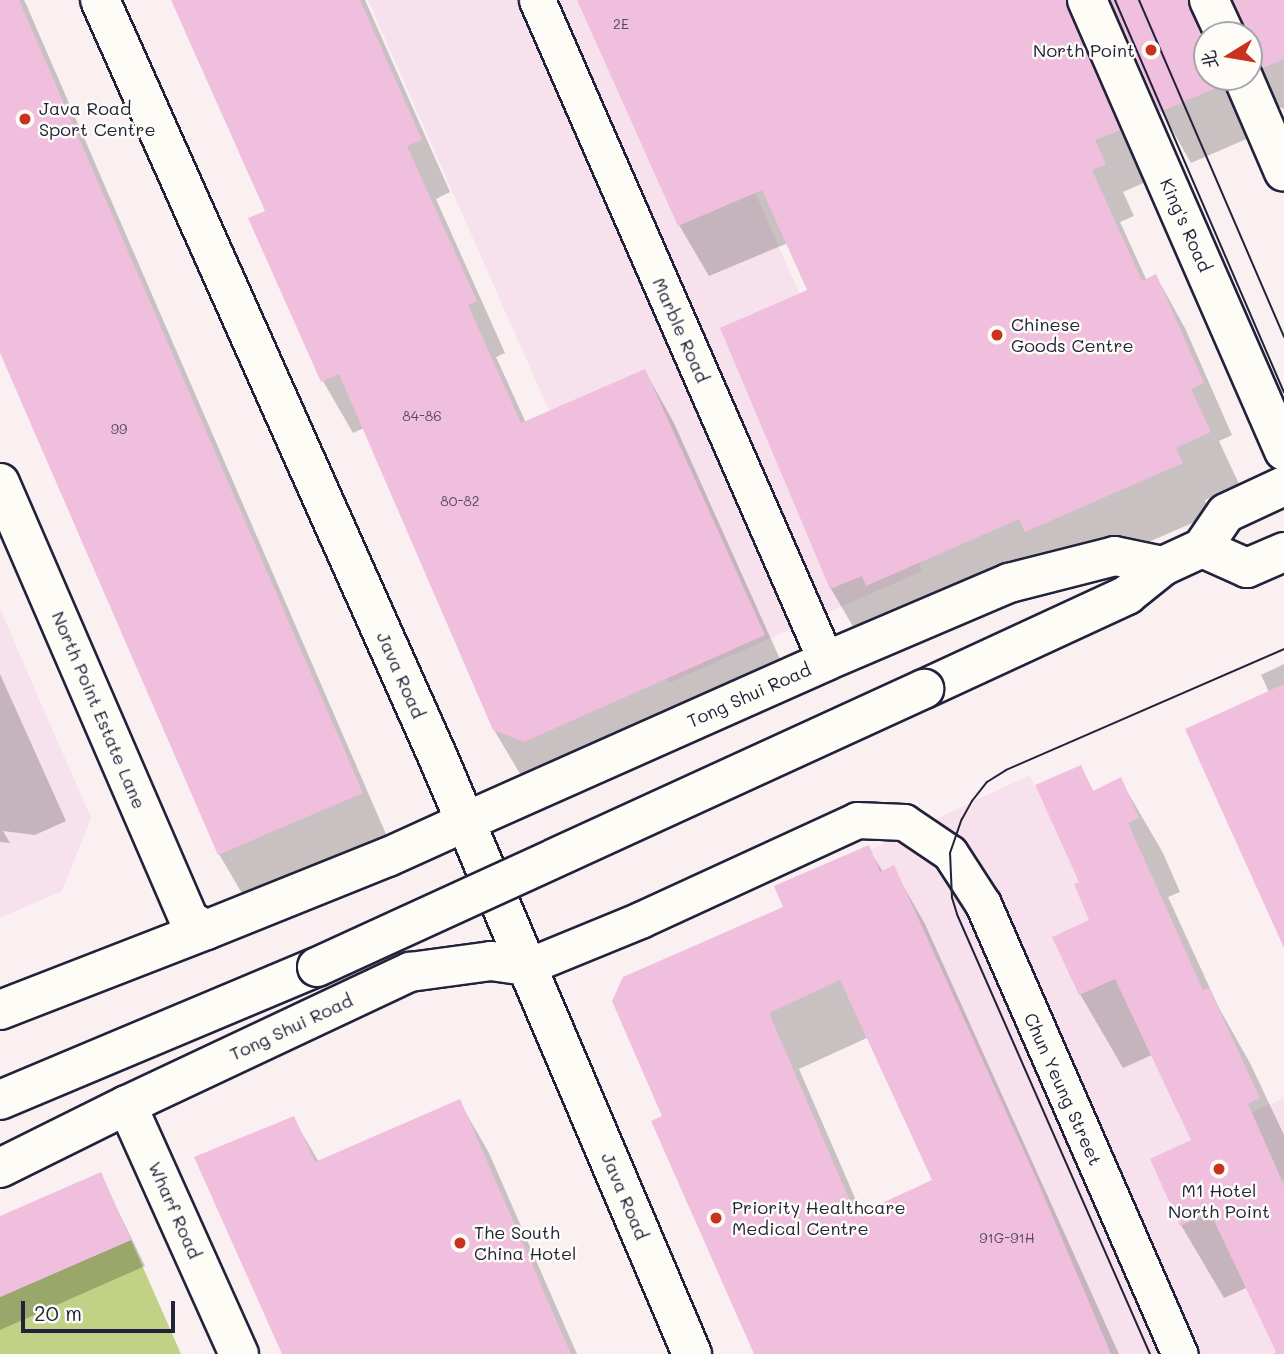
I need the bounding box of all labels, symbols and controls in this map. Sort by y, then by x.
house number: 2E [613,16,629,32]
north arrow [1193,21,1263,91]
place label: North Point [1033,39,1135,61]
marker: North Point [1141,40,1161,60]
text: 北 [1195,48,1223,71]
place label: Java Road Sport Centre [39,98,156,140]
marker: Java Road Sport Centre [17,111,33,127]
street label: King's Road [1156,175,1216,275]
street label: Marble Road [648,274,714,386]
place label: Chinese Goods Centre [1011,314,1134,356]
marker: Chinese Goods Centre [989,327,1005,343]
house number: 84-86 [402,408,442,424]
house number: 99 [111,421,127,437]
house number: 80-82 [440,493,480,509]
street label: North Point Estate Lane [48,608,150,812]
street label: Java Road [372,628,430,722]
street label: Tong Shui Road [684,658,814,732]
street label: Tong Shui Road [226,989,356,1065]
street label: Chun Yeung Street [1020,1009,1106,1169]
street label: Java Road [597,1149,653,1243]
street label: Wharf Road [144,1158,206,1262]
marker: M1 Hotel North Point [1211,1161,1227,1177]
place label: M1 Hotel North Point [1168,1180,1270,1222]
place label: Priority Healthcare Medical Centre [732,1197,906,1240]
marker: Priority Healthcare Medical Centre [706,1208,726,1228]
place label: The South China Hotel [474,1222,577,1264]
house number: 91G-91H [979,1230,1035,1246]
marker: The South China Hotel [452,1235,468,1251]
scale bar [24,1288,178,1332]
text: 20 m [34,1299,82,1326]

